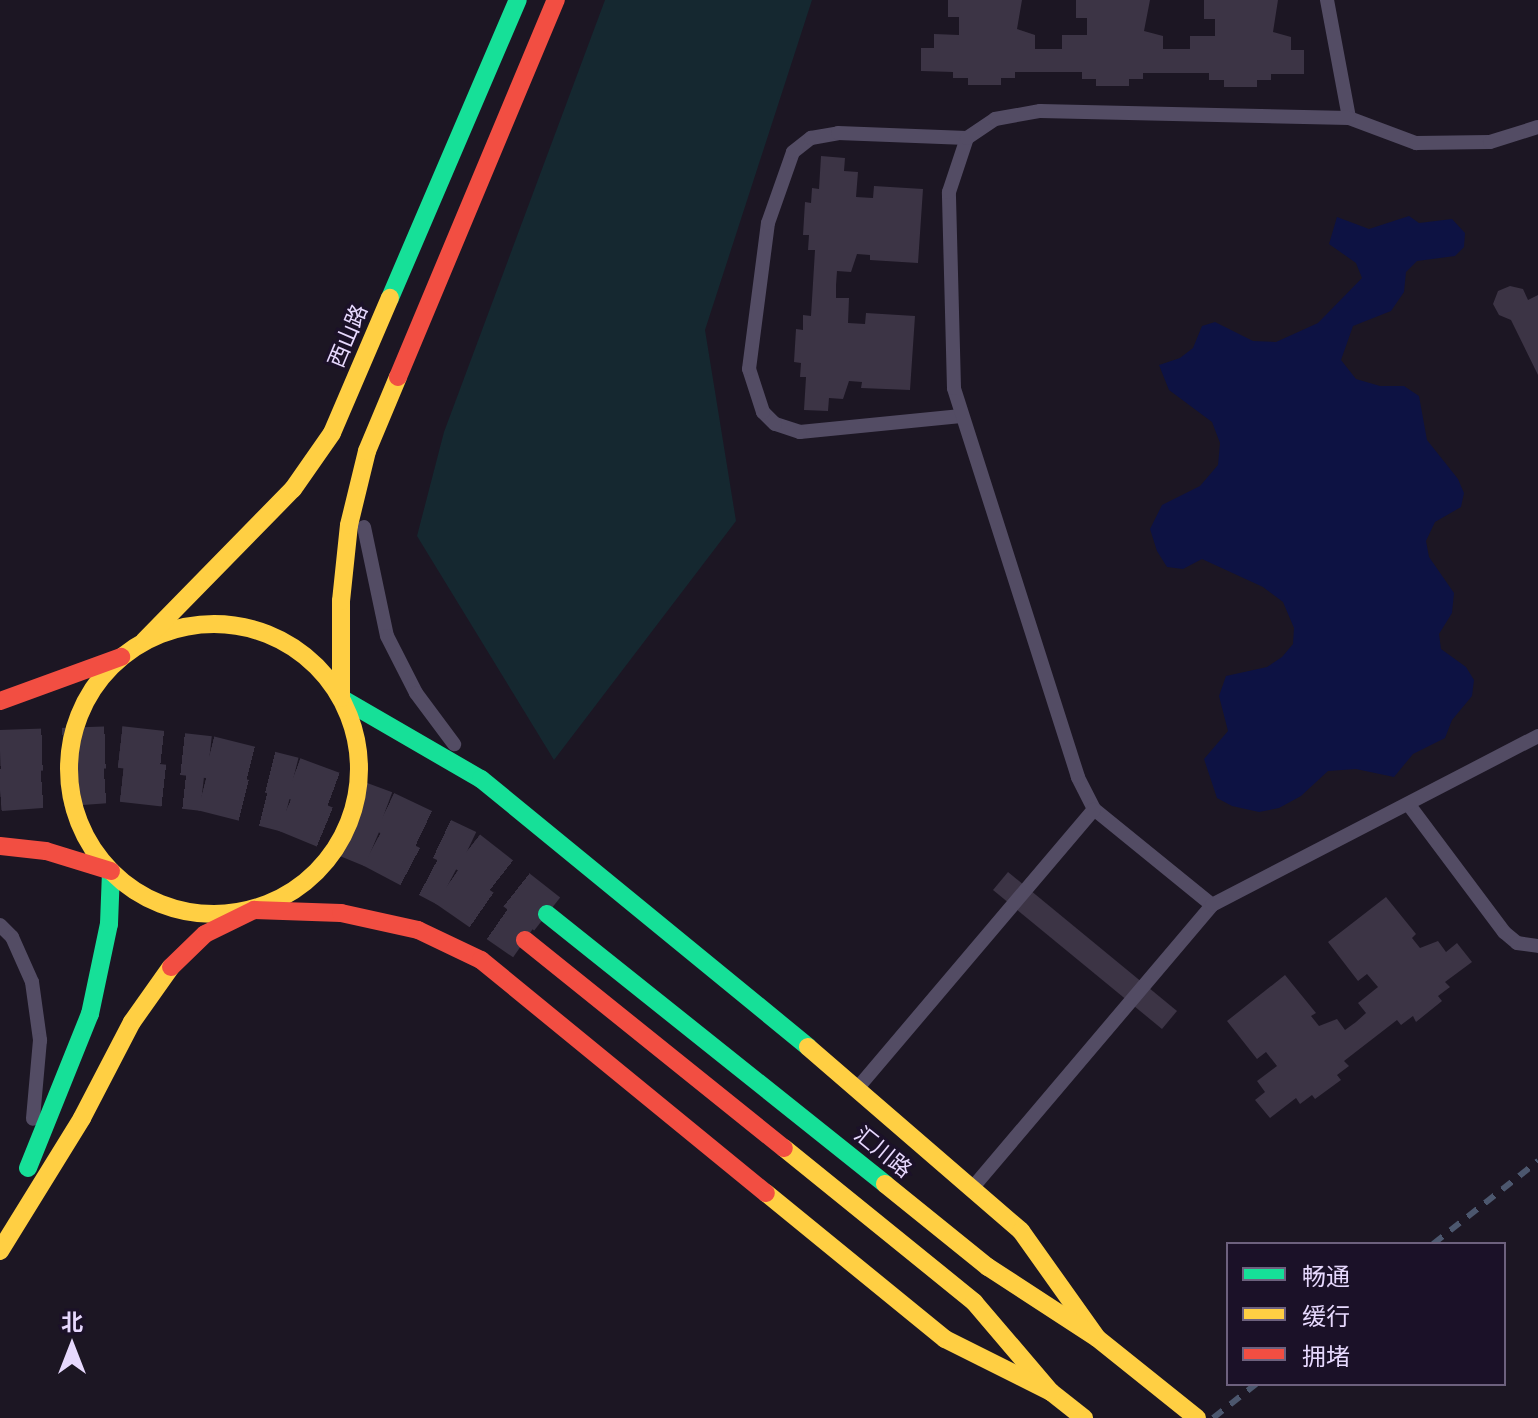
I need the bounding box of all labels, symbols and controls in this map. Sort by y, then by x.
street label: 西山路 [323,300,373,372]
street label: 汇川路 [849,1121,917,1183]
legend [1226,1242,1506,1386]
text: 畅通 [1302,1261,1350,1291]
text: 缓行 [1302,1301,1350,1331]
north arrow [32,1306,112,1386]
text: 北 [61,1308,83,1336]
text: 拥堵 [1302,1341,1350,1371]

